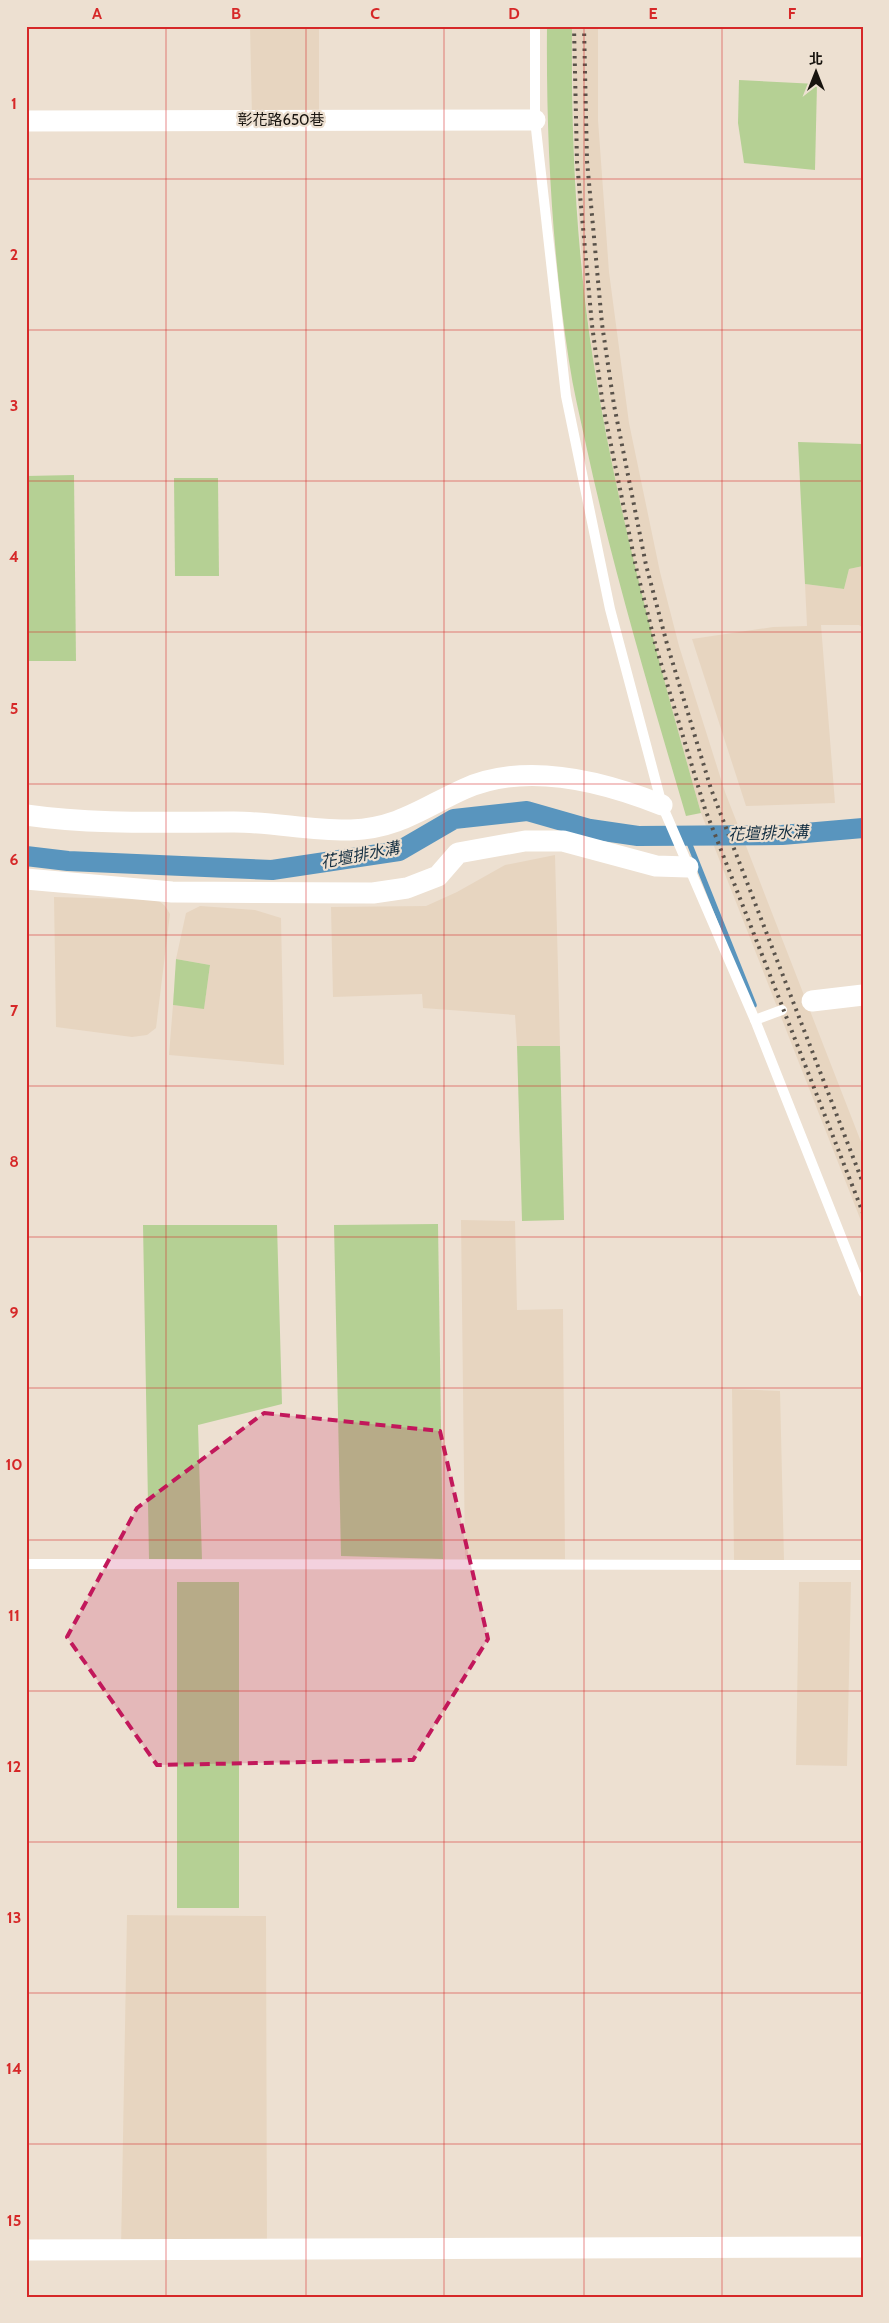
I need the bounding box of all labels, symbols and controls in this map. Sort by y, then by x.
text: A [92,4,102,23]
text: B [231,4,241,23]
text: C [370,4,380,23]
text: D [508,4,520,23]
text: E [648,4,658,23]
text: F [788,4,797,23]
north arrow [792,48,842,98]
text: 北 [809,50,823,68]
text: 1 [11,94,17,113]
street label: 彰花路650巷 [237,111,325,129]
text: 2 [10,245,18,264]
text: 3 [10,396,18,415]
text: 4 [9,547,19,566]
text: 5 [10,699,18,718]
water label: 花壇排水溝 [728,822,810,844]
water label: 花壇排水溝 [319,838,403,872]
text: 6 [10,850,19,869]
text: 7 [10,1001,19,1020]
text: 8 [9,1152,19,1171]
text: 9 [10,1303,19,1322]
text: 10 [5,1455,23,1474]
text: 11 [8,1606,20,1625]
text: 12 [7,1757,21,1776]
text: 13 [7,1908,21,1927]
text: 14 [6,2059,22,2078]
text: 15 [7,2211,21,2230]

